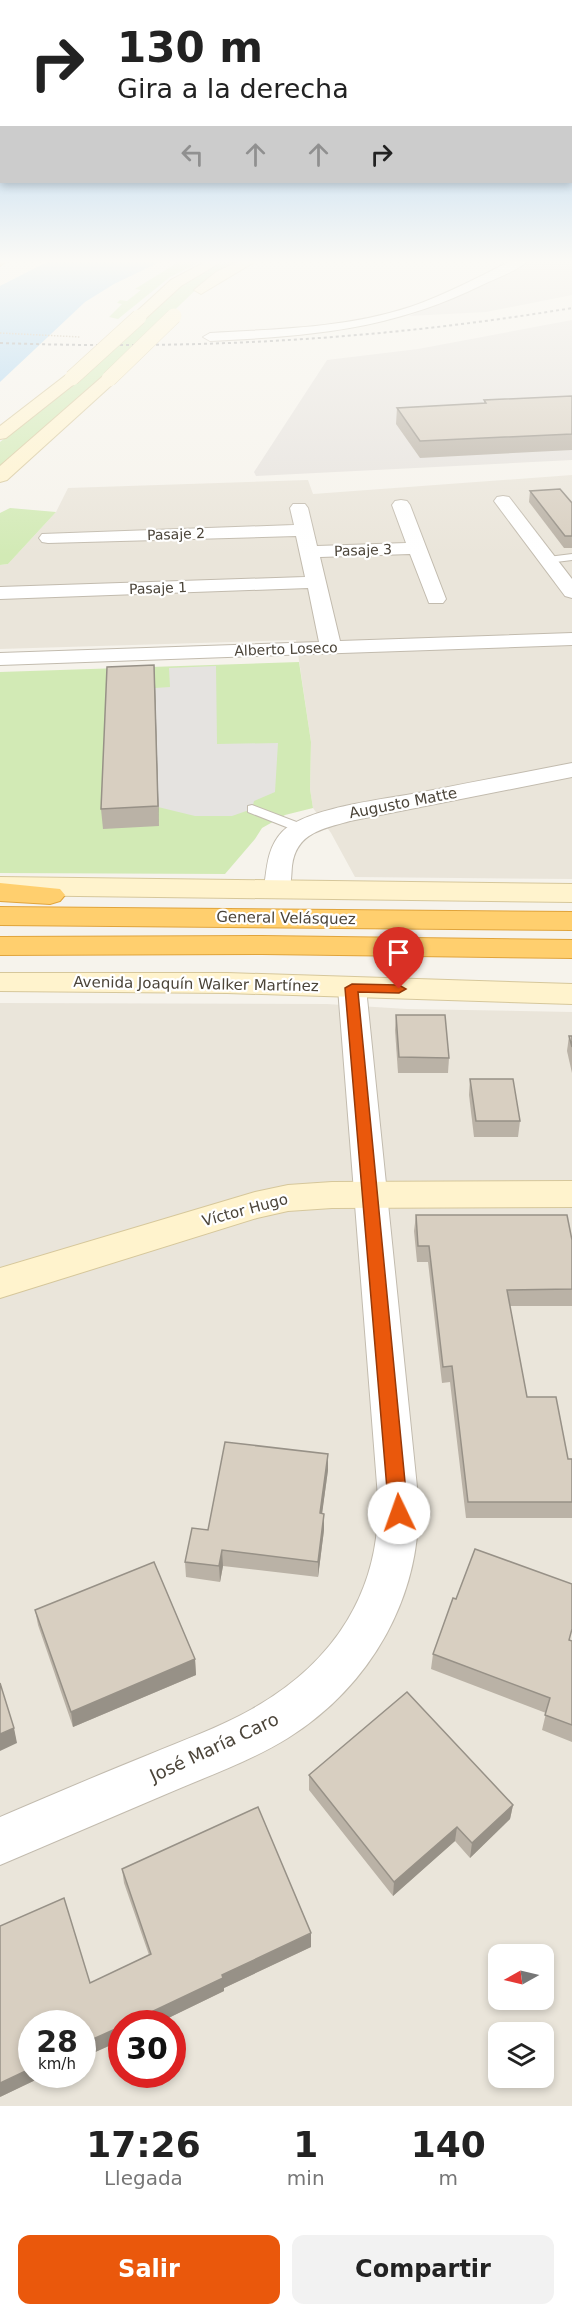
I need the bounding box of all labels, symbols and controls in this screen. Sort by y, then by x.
text: 130 m [117,23,263,72]
icon: right [18,24,96,102]
text: Gira a la derecha [117,73,349,104]
icon: left [176,138,209,171]
icon: ahead [239,138,272,171]
icon: ahead [302,138,335,171]
icon: right [365,138,398,171]
street label: Pasaje 2 [147,525,205,543]
street label: Pasaje 3 [334,541,392,559]
street label: Pasaje 1 [129,579,187,597]
street label: Alberto Loseco [234,639,338,659]
street label: Augusto Matte [348,784,458,822]
street label: General Velásquez [216,908,356,928]
pin [373,927,424,989]
icon: arrive [382,936,415,969]
street label: Avenida Joaquín Walker Martínez [73,973,319,995]
street label: Víctor Hugo [200,1190,290,1230]
position arrow [367,1481,431,1545]
street label: José María Caro [145,1708,282,1786]
north arrow [488,1944,554,2010]
map controls [488,1944,554,2088]
speed limit sign: 30 [108,2010,186,2088]
button: layers [488,2022,554,2088]
text: 28 [36,2024,78,2059]
text: km/h [38,2055,76,2073]
text: 17:26 [86,2124,201,2165]
text: 1 [293,2124,318,2165]
text: 140 [411,2124,486,2165]
text: Llegada [104,2166,183,2190]
text: min [287,2166,325,2190]
text: m [439,2166,458,2190]
button: Salir [18,2235,280,2304]
button: Compartir [292,2235,554,2304]

